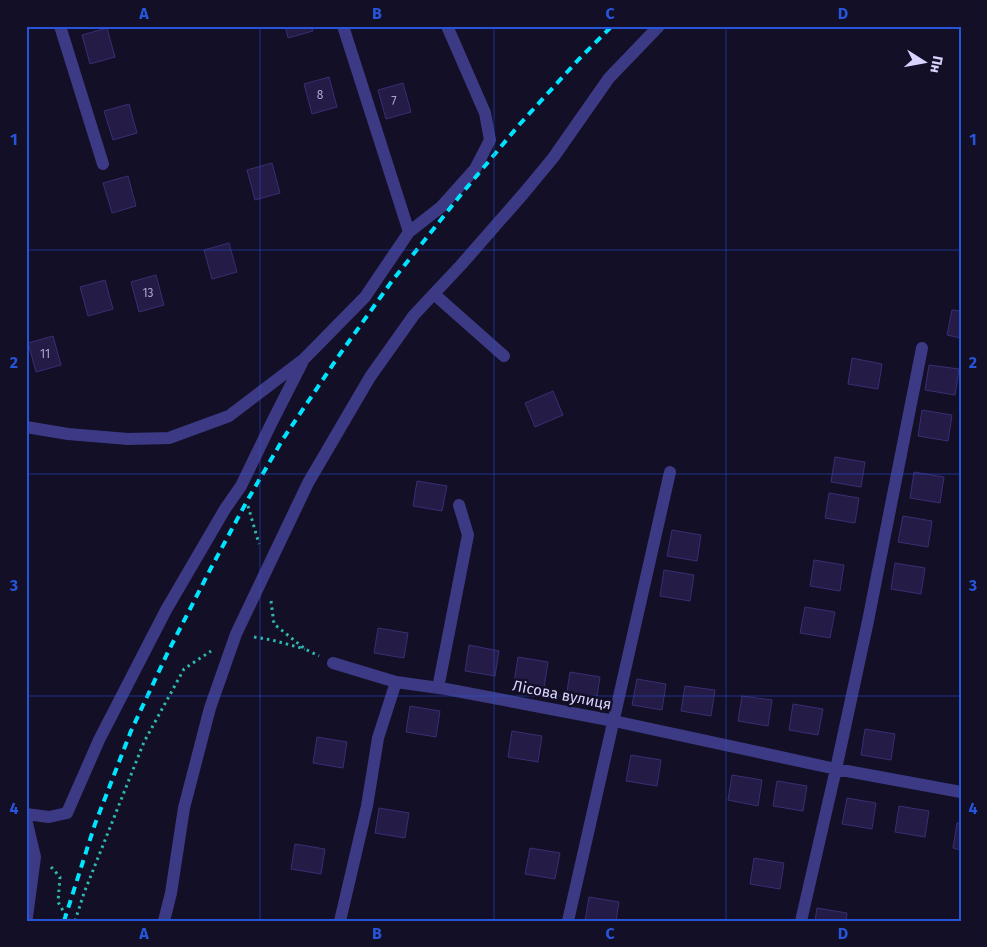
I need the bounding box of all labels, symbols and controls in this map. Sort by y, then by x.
text: A [138,4,149,23]
text: B [372,4,382,23]
text: C [605,4,615,23]
text: D [838,4,848,23]
north arrow [900,38,950,88]
text: Пн [926,54,946,75]
house number: 8 [317,88,324,102]
house number: 7 [391,94,397,108]
text: 1 [10,130,18,149]
text: 1 [969,130,977,149]
house number: 13 [142,286,154,300]
house number: 11 [40,347,50,361]
text: 2 [10,353,18,372]
text: 2 [969,353,977,372]
text: 3 [9,576,18,595]
text: 3 [968,576,977,595]
street label: Лісова вулиця [511,677,613,713]
text: 4 [9,799,19,818]
text: 4 [968,799,978,818]
text: A [138,924,149,943]
text: B [372,924,382,943]
text: C [605,924,615,943]
text: D [838,924,848,943]

